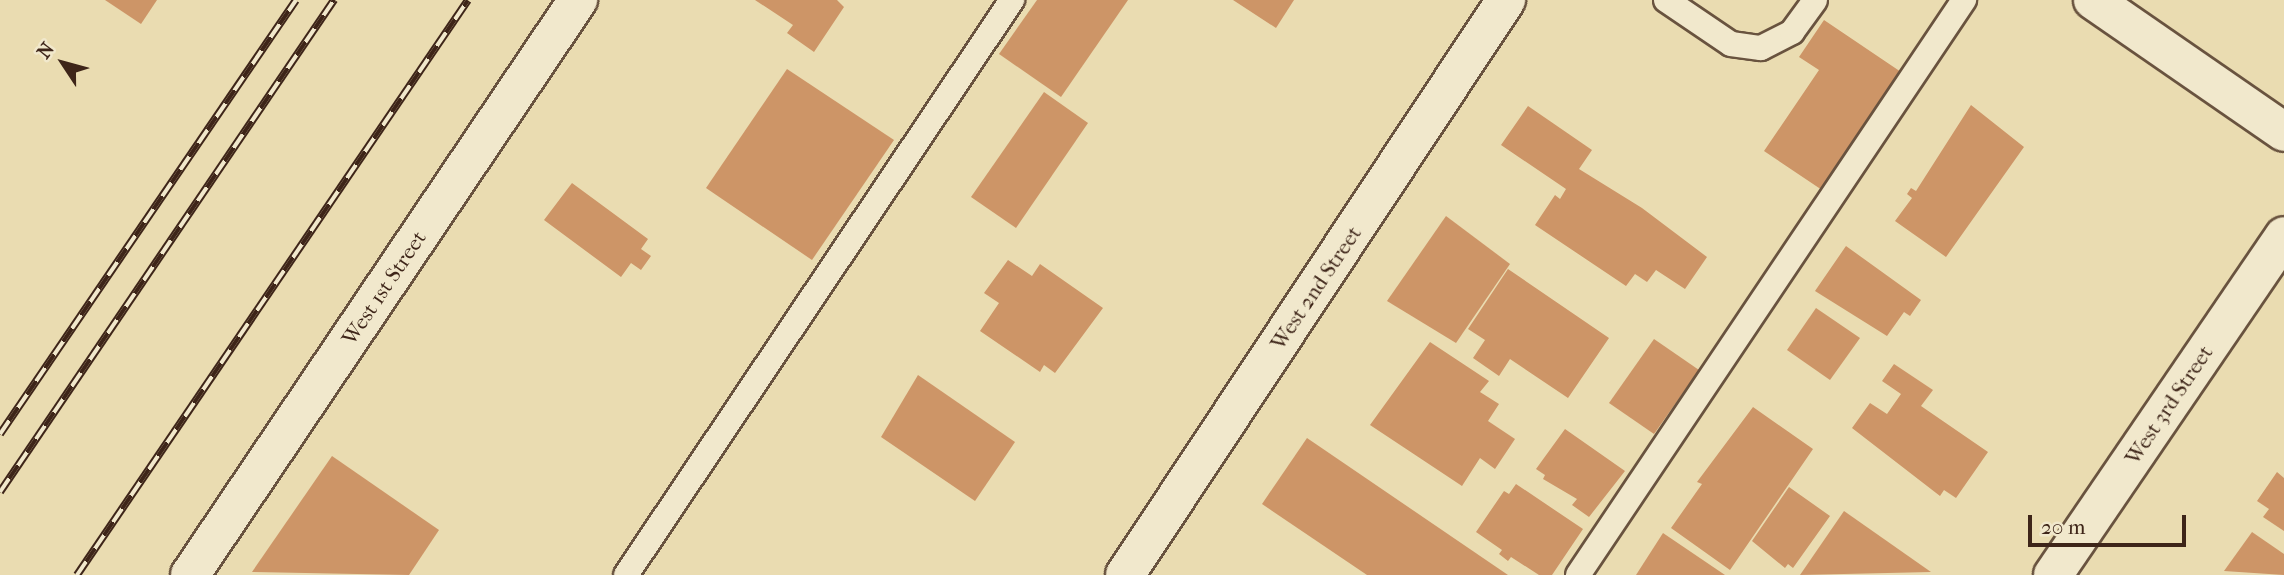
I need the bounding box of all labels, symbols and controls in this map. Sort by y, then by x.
north arrow [28,28,98,98]
text: N [33,38,59,63]
street label: West 2nd Street [1265,221,1367,355]
street label: West 1st Street [337,226,431,350]
street label: West 3rd Street [2120,341,2218,469]
scale bar [2032,502,2190,546]
text: 20 m [2041,515,2085,539]

